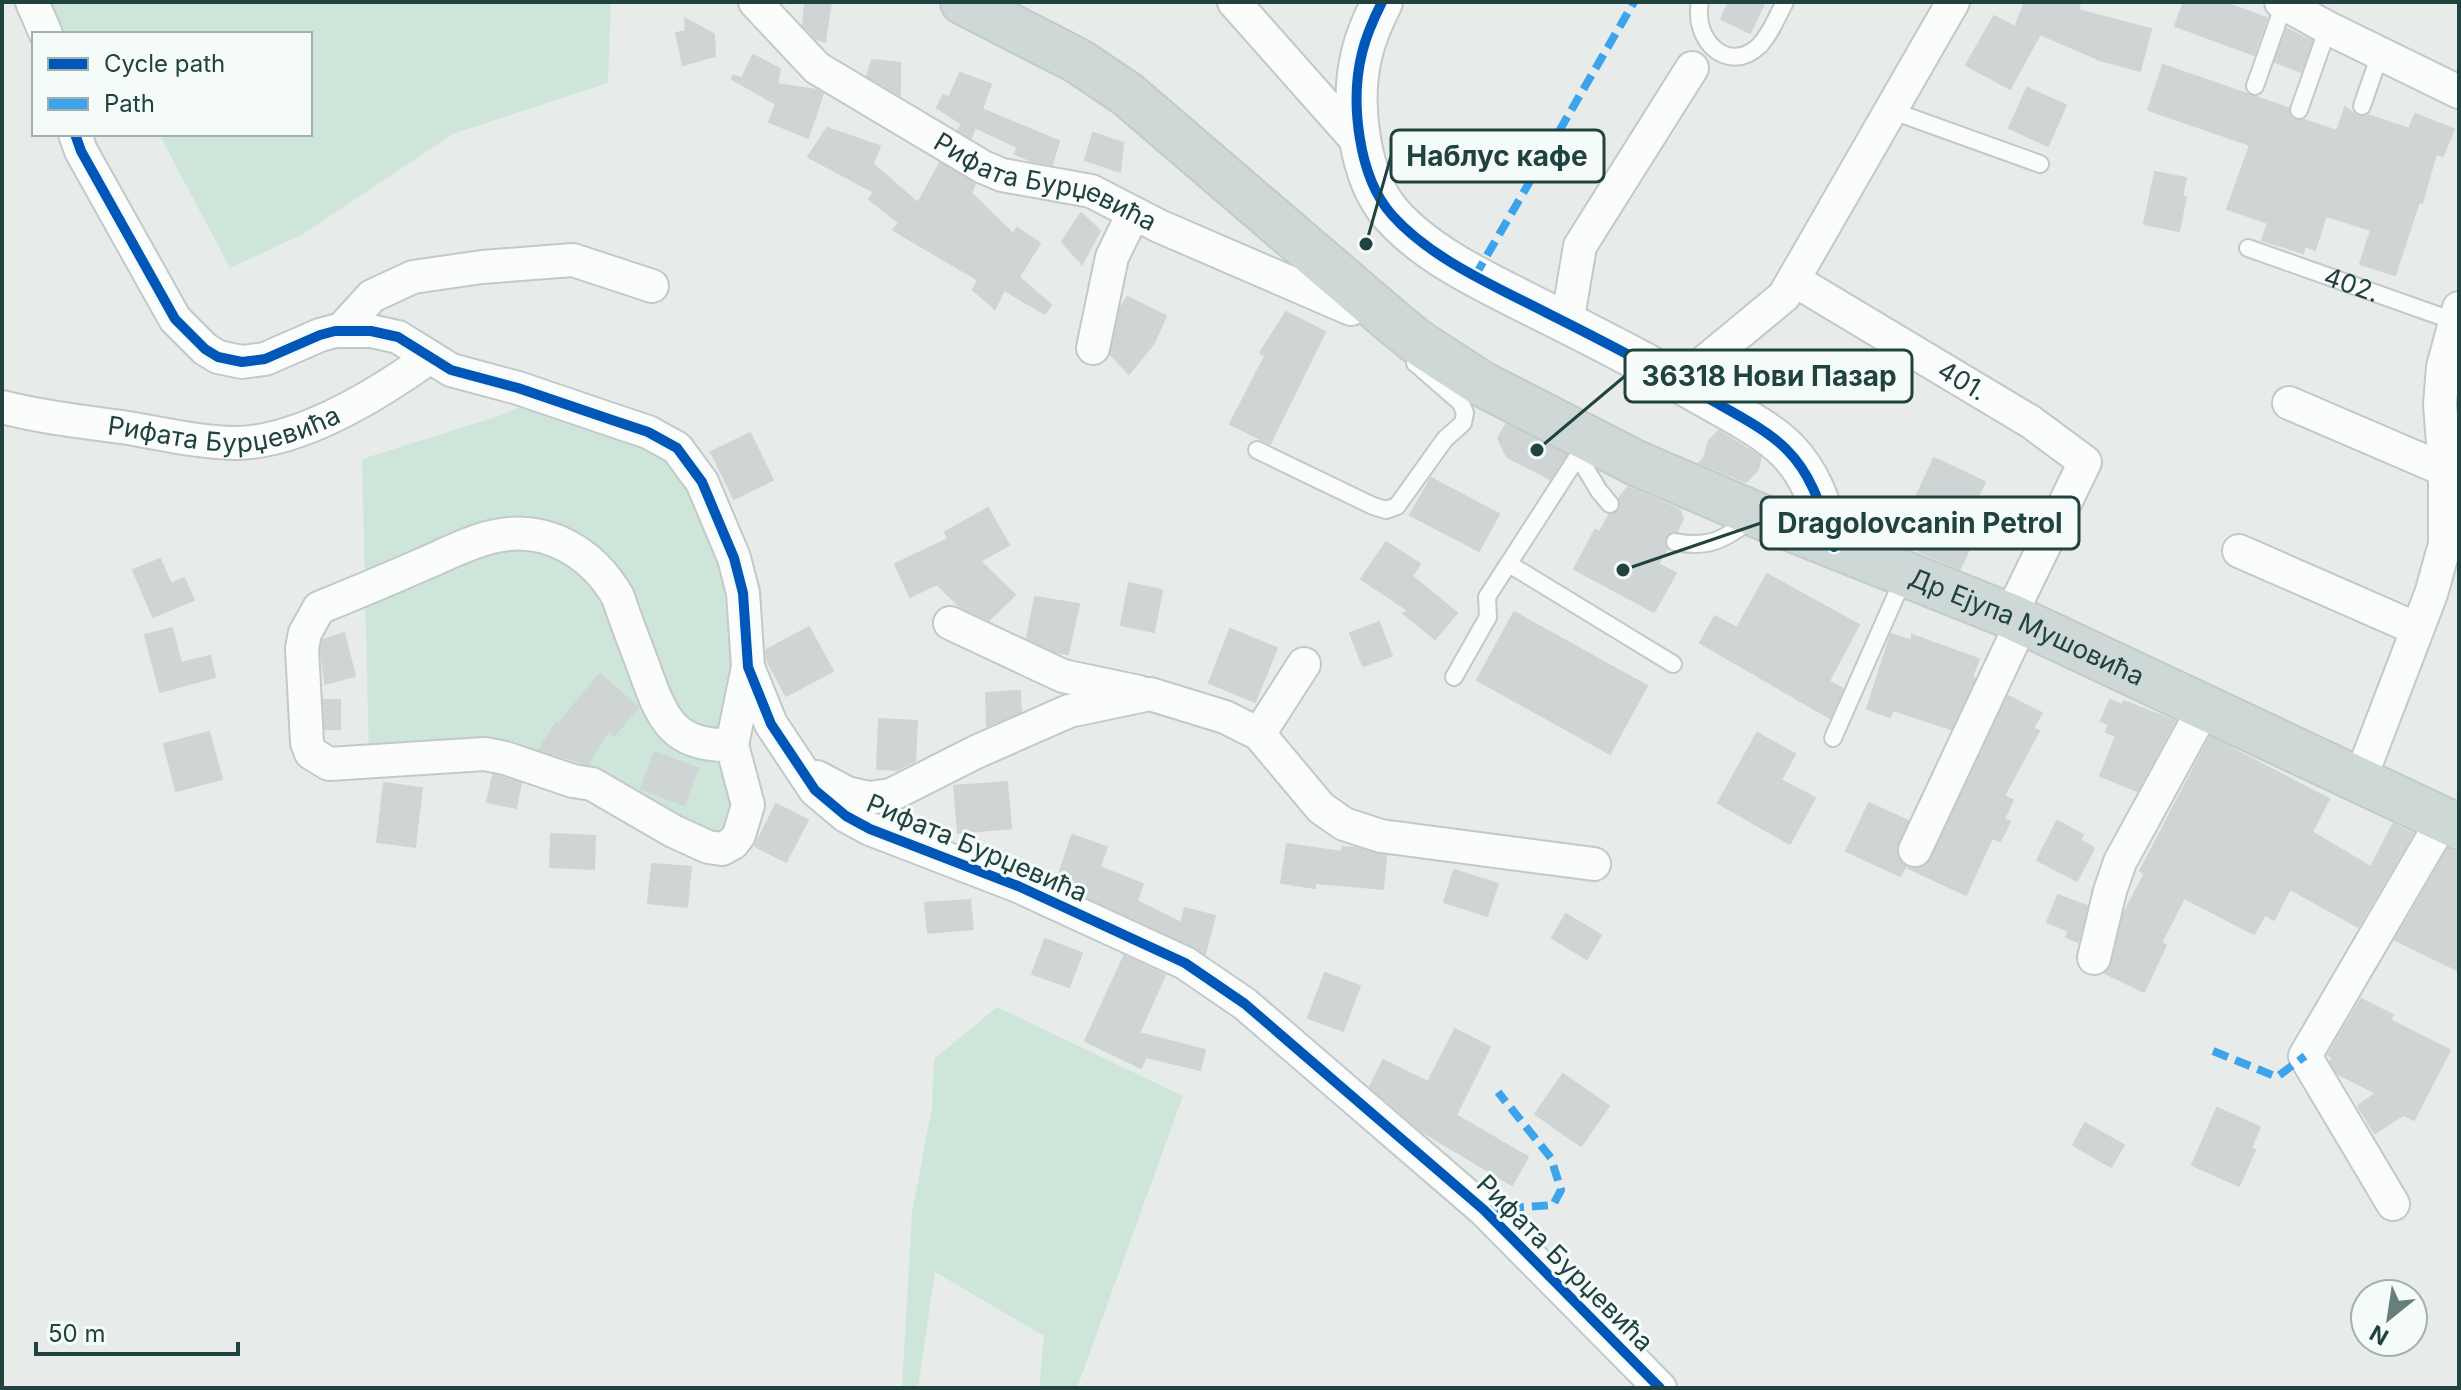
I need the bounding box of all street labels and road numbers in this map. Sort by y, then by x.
street label: Рифата Бурџевића [929,126,1162,237]
street label: 402. [2320,260,2384,308]
street label: 401. [1932,354,1992,407]
street label: Рифата Бурџевића [106,399,345,458]
street label: Др Ејупа Мушовића [1905,561,2149,692]
street label: Рифата Бурџевића [862,787,1092,908]
street label: Рифата Бурџевића [1471,1168,1660,1357]

